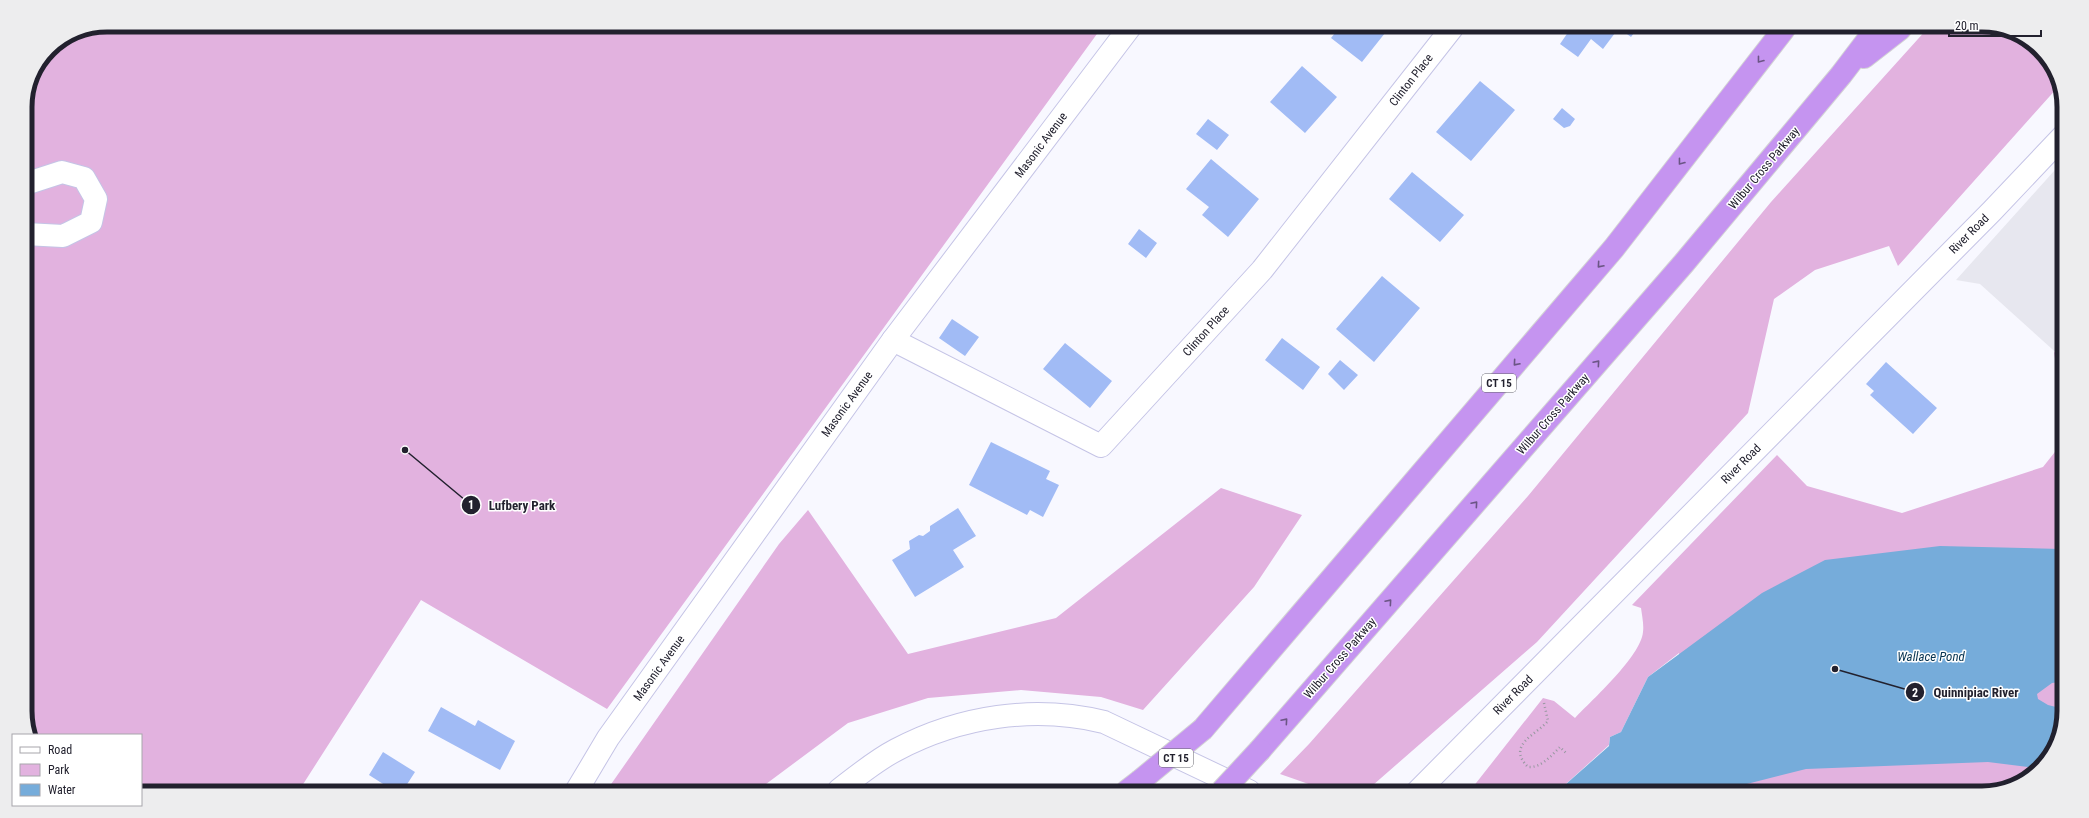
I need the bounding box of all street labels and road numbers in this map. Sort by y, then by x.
street label: Clinton Place [1386,51,1436,109]
street label: Masonic Avenue [1012,109,1070,180]
street label: Wilbur Cross Parkway [1726,124,1802,212]
street label: River Road [1946,211,1992,257]
street label: Clinton Place [1180,303,1232,359]
street label: Masonic Avenue [818,368,876,440]
street label: Wilbur Cross Parkway [1514,371,1592,457]
road number: CT 15 [1482,374,1516,392]
street label: River Road [1718,441,1764,487]
street label: Wilbur Cross Parkway [1301,615,1379,701]
street label: Masonic Avenue [630,632,688,704]
street label: River Road [1490,672,1536,718]
road number: CT 15 [1159,749,1193,767]

